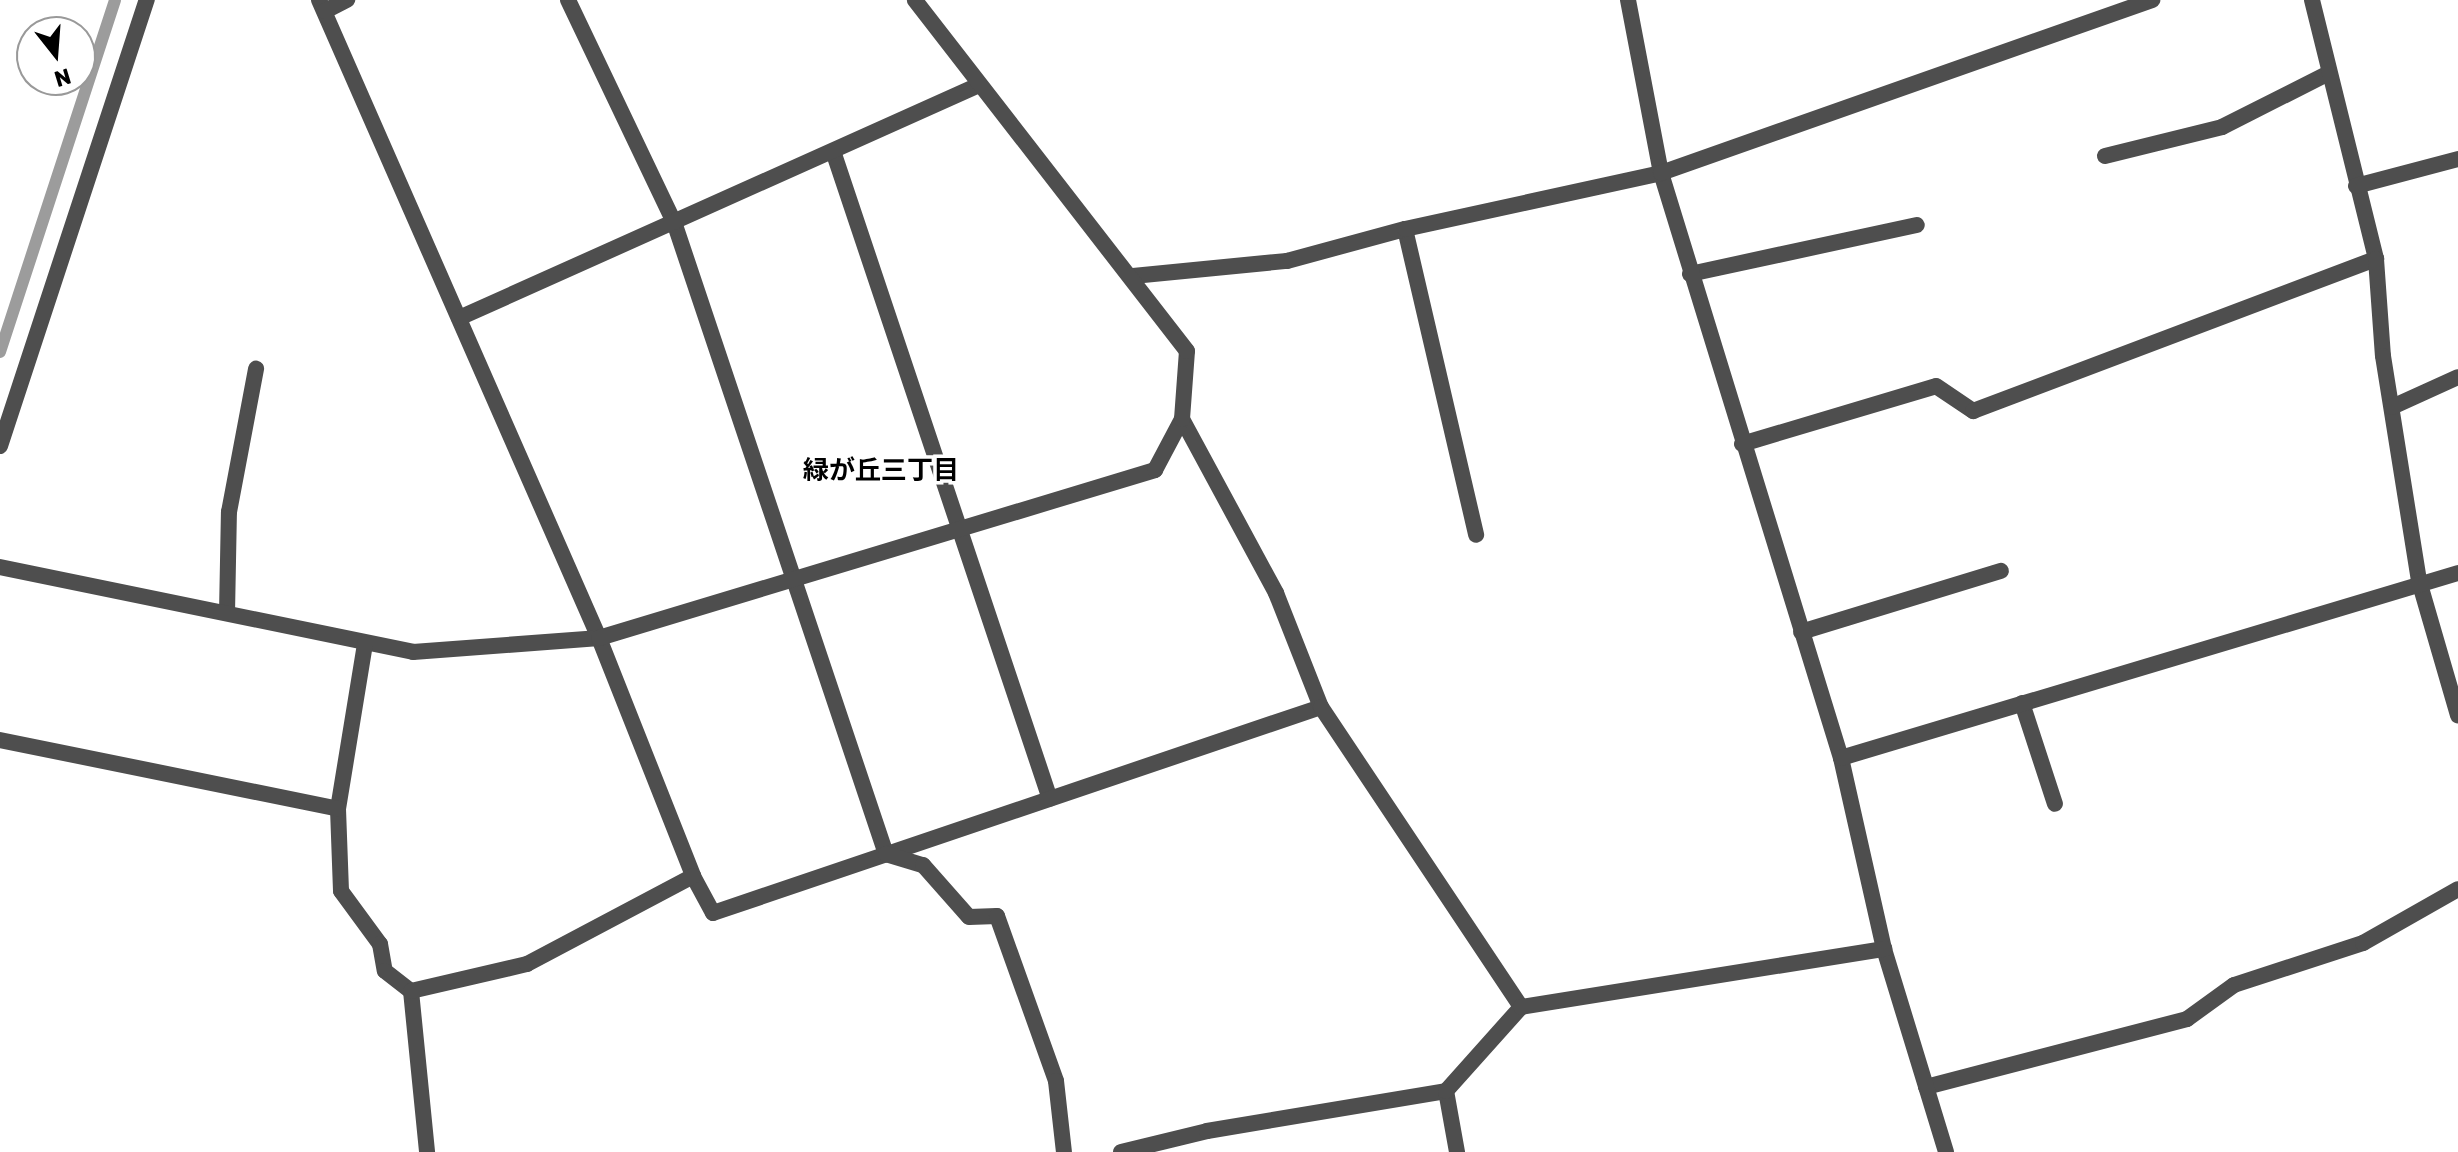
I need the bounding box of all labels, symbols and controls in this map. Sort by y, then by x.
north arrow [16,16,96,96]
text: N [51,62,74,93]
district label: 緑が丘三丁目 [803,455,959,487]

